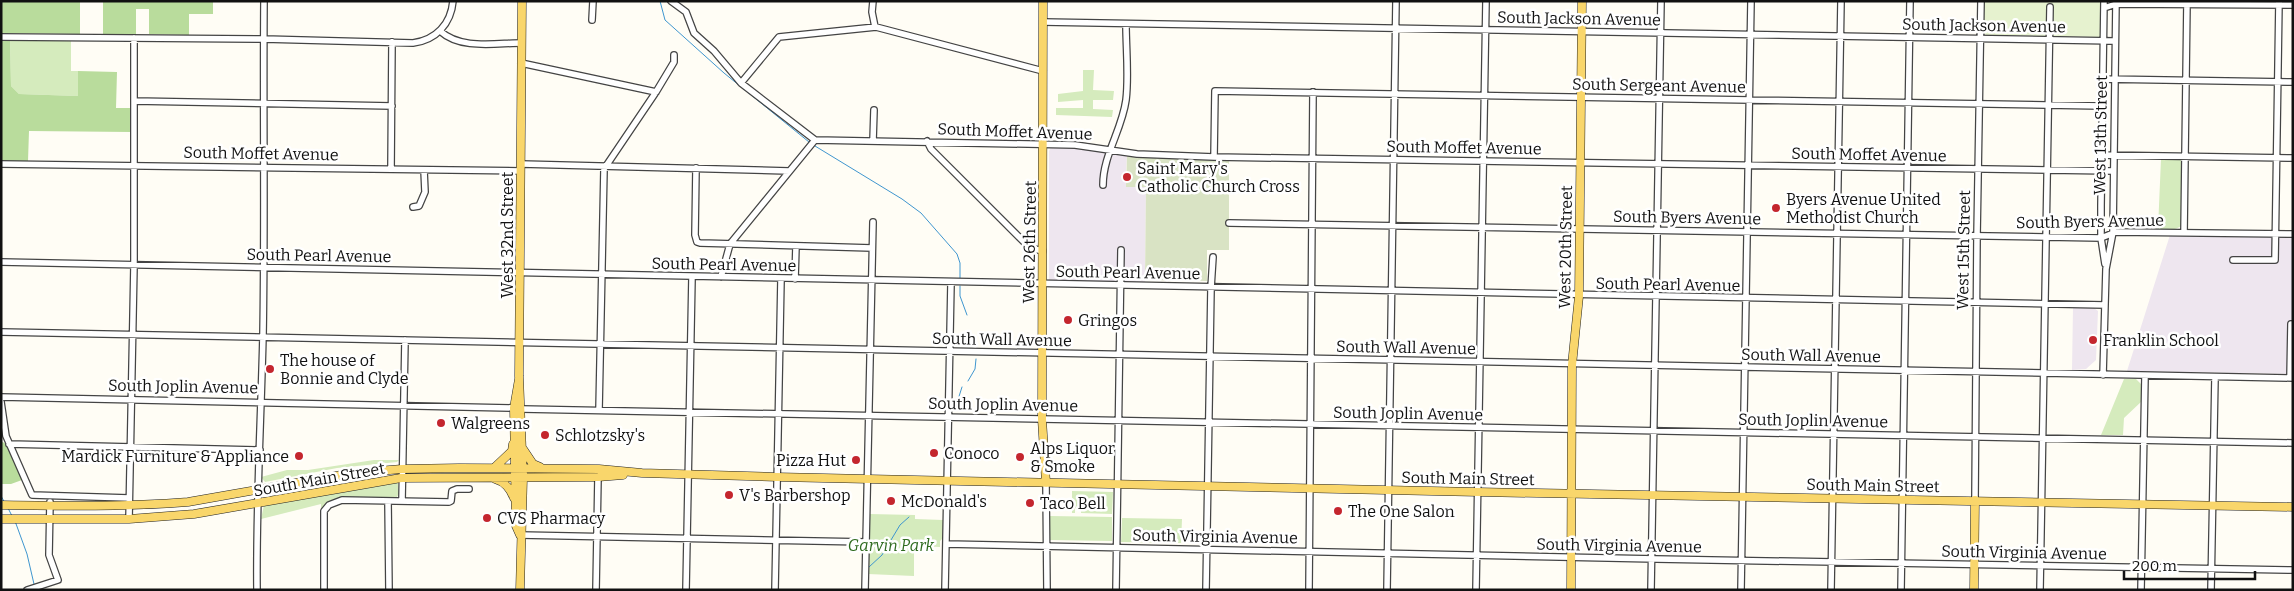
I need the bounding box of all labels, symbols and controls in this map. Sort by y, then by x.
street label: South Jackson Avenue [1497,8,1661,29]
street label: South Jackson Avenue [1902,15,2066,36]
street label: South Sergeant Avenue [1572,74,1746,97]
street label: West 13th Street [2090,75,2111,195]
street label: South Moffet Avenue [937,119,1093,144]
street label: South Moffet Avenue [1386,137,1542,158]
street label: South Moffet Avenue [183,143,339,164]
street label: South Moffet Avenue [1791,144,1947,165]
place label: Saint Mary's Catholic Church Cross [1137,159,1300,196]
marker: Saint Mary's Catholic Church Cross [1121,171,1133,183]
street label: West 32nd Street [498,172,517,298]
street label: West 26th Street [1019,180,1040,303]
street label: West 20th Street [1555,185,1576,309]
place label: Byers Avenue United Methodist Church [1786,190,1941,227]
street label: West 15th Street [1953,190,1974,310]
marker: Byers Avenue United Methodist Church [1770,202,1782,214]
street label: South Byers Avenue [1613,207,1761,228]
street label: South Byers Avenue [2016,211,2164,232]
street label: South Pearl Avenue [246,245,392,266]
street label: South Pearl Avenue [651,254,797,275]
street label: South Pearl Avenue [1055,262,1201,283]
street label: South Pearl Avenue [1595,274,1741,295]
place label: Gringos [1078,311,1137,330]
marker: Gringos [1062,314,1074,326]
street label: South Wall Avenue [932,329,1072,350]
place label: Franklin School [2103,331,2219,350]
marker: Franklin School [2087,334,2099,346]
street label: South Wall Avenue [1336,337,1476,358]
street label: South Wall Avenue [1741,345,1881,366]
place label: The house of Bonnie and Clyde [280,351,408,388]
marker: The house of Bonnie and Clyde [264,363,276,375]
street label: South Joplin Avenue [108,376,258,397]
street label: South Joplin Avenue [928,394,1078,415]
street label: South Joplin Avenue [1333,403,1483,424]
street label: South Joplin Avenue [1738,410,1888,431]
place label: Walgreens [451,414,530,433]
marker: Walgreens [435,417,447,429]
place label: Schlotzsky's [555,426,645,445]
marker: Schlotzsky's [539,429,551,441]
place label: Alps Liquor & Smoke [1030,439,1115,476]
place label: Conoco [944,444,1000,463]
place label: Mardick Furniture & Appliance [61,447,289,466]
marker: Conoco [928,447,940,459]
marker: Mardick Furniture & Appliance [293,450,305,462]
place label: Pizza Hut [776,451,846,470]
marker: Alps Liquor & Smoke [1014,451,1026,463]
marker: Pizza Hut [850,454,862,466]
street label: South Main Street [252,459,387,500]
street label: South Main Street [1401,468,1535,489]
street label: South Main Street [1806,475,1940,496]
place label: V's Barbershop [739,486,851,505]
marker: V's Barbershop [723,489,735,501]
place label: McDonald's [901,492,987,511]
place label: Taco Bell [1040,494,1106,513]
marker: McDonald's [885,495,897,507]
marker: Taco Bell [1024,497,1036,509]
place label: The One Salon [1348,502,1455,521]
marker: The One Salon [1332,505,1344,517]
place label: CVS Pharmacy [497,509,606,528]
marker: CVS Pharmacy [481,512,493,524]
street label: South Virginia Avenue [1132,526,1298,547]
street label: South Virginia Avenue [1536,535,1702,556]
park label: Garvin Park [848,536,934,555]
street label: South Virginia Avenue [1941,542,2107,563]
scale bar [2124,548,2255,580]
text: 200 m [2132,557,2177,575]

